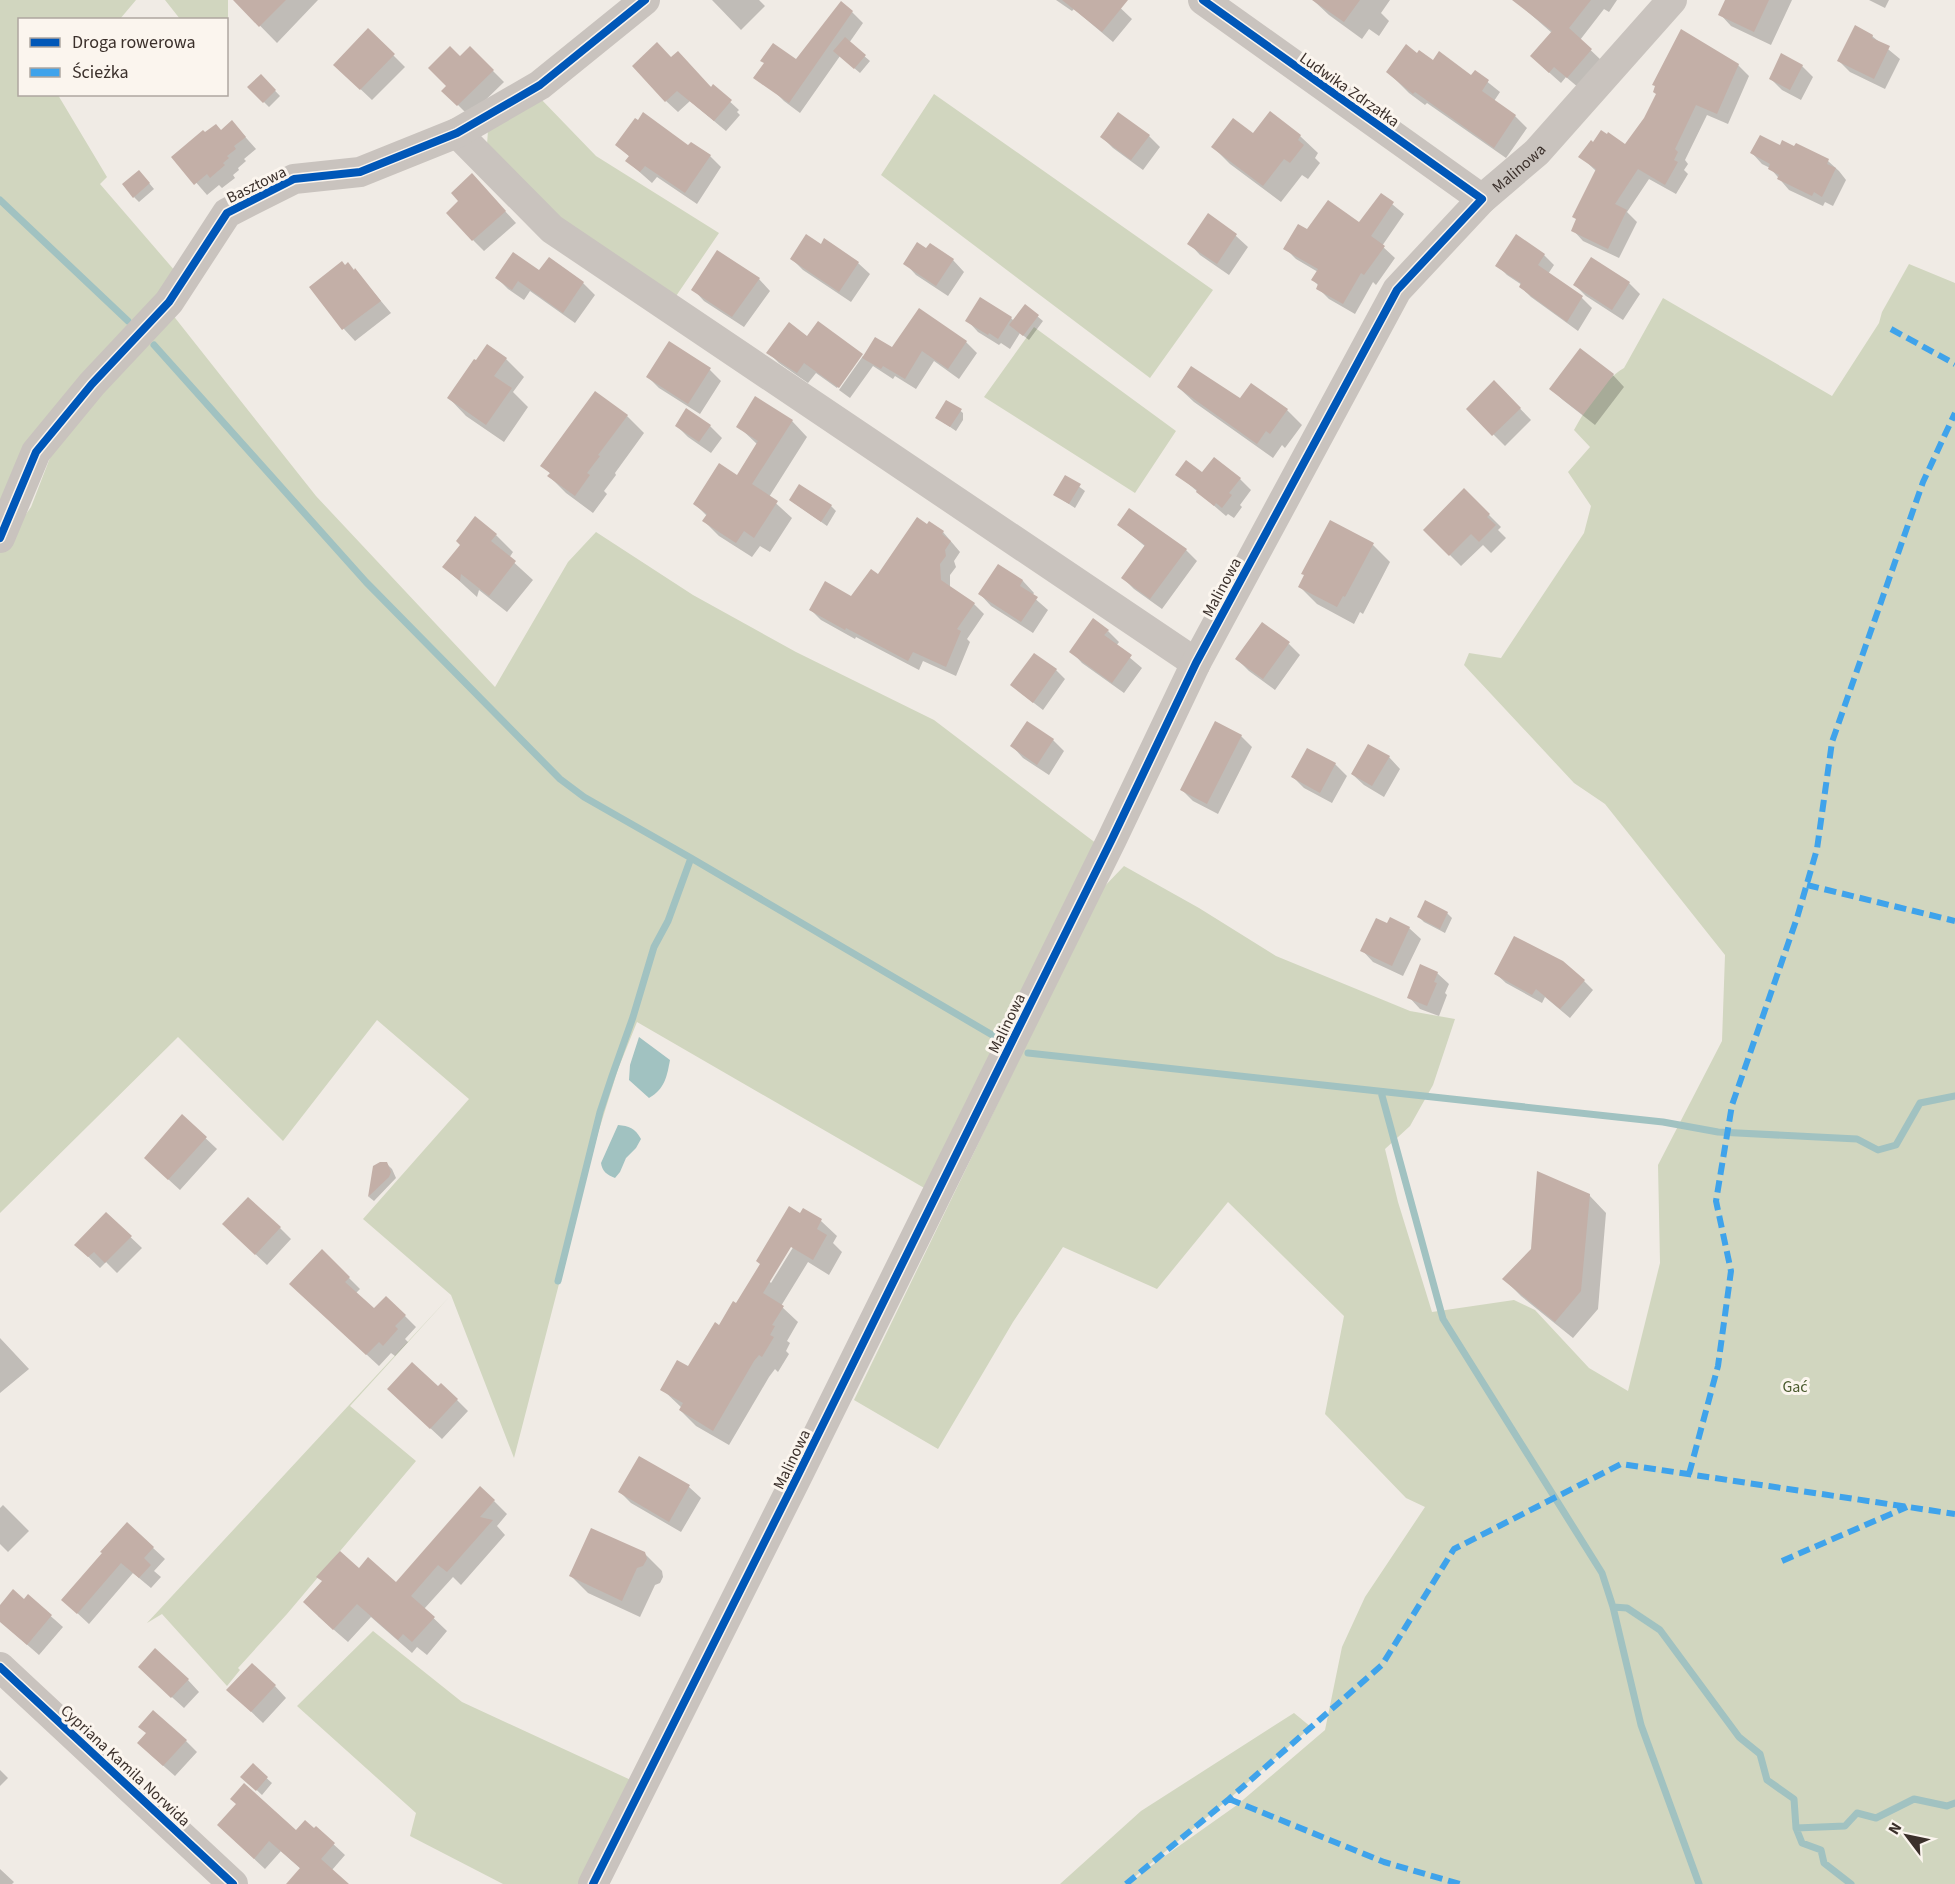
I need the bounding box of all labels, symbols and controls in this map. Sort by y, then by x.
legend [18,18,228,96]
text: Droga rowerowa [72,30,196,55]
street label: Ludwika Zdrzałka [1295,47,1404,133]
text: Ścieżka [72,60,129,85]
street label: Malinowa [1487,139,1551,198]
street label: Basztowa [223,161,290,209]
street label: Malinowa [1197,554,1247,621]
street label: Malinowa [983,990,1031,1057]
park label: Gać [1782,1376,1808,1398]
street label: Malinowa [768,1426,816,1493]
street label: Cypriana Kamila Norwida [56,1700,195,1832]
north arrow [1877,1806,1937,1866]
text: N [1883,1818,1907,1839]

